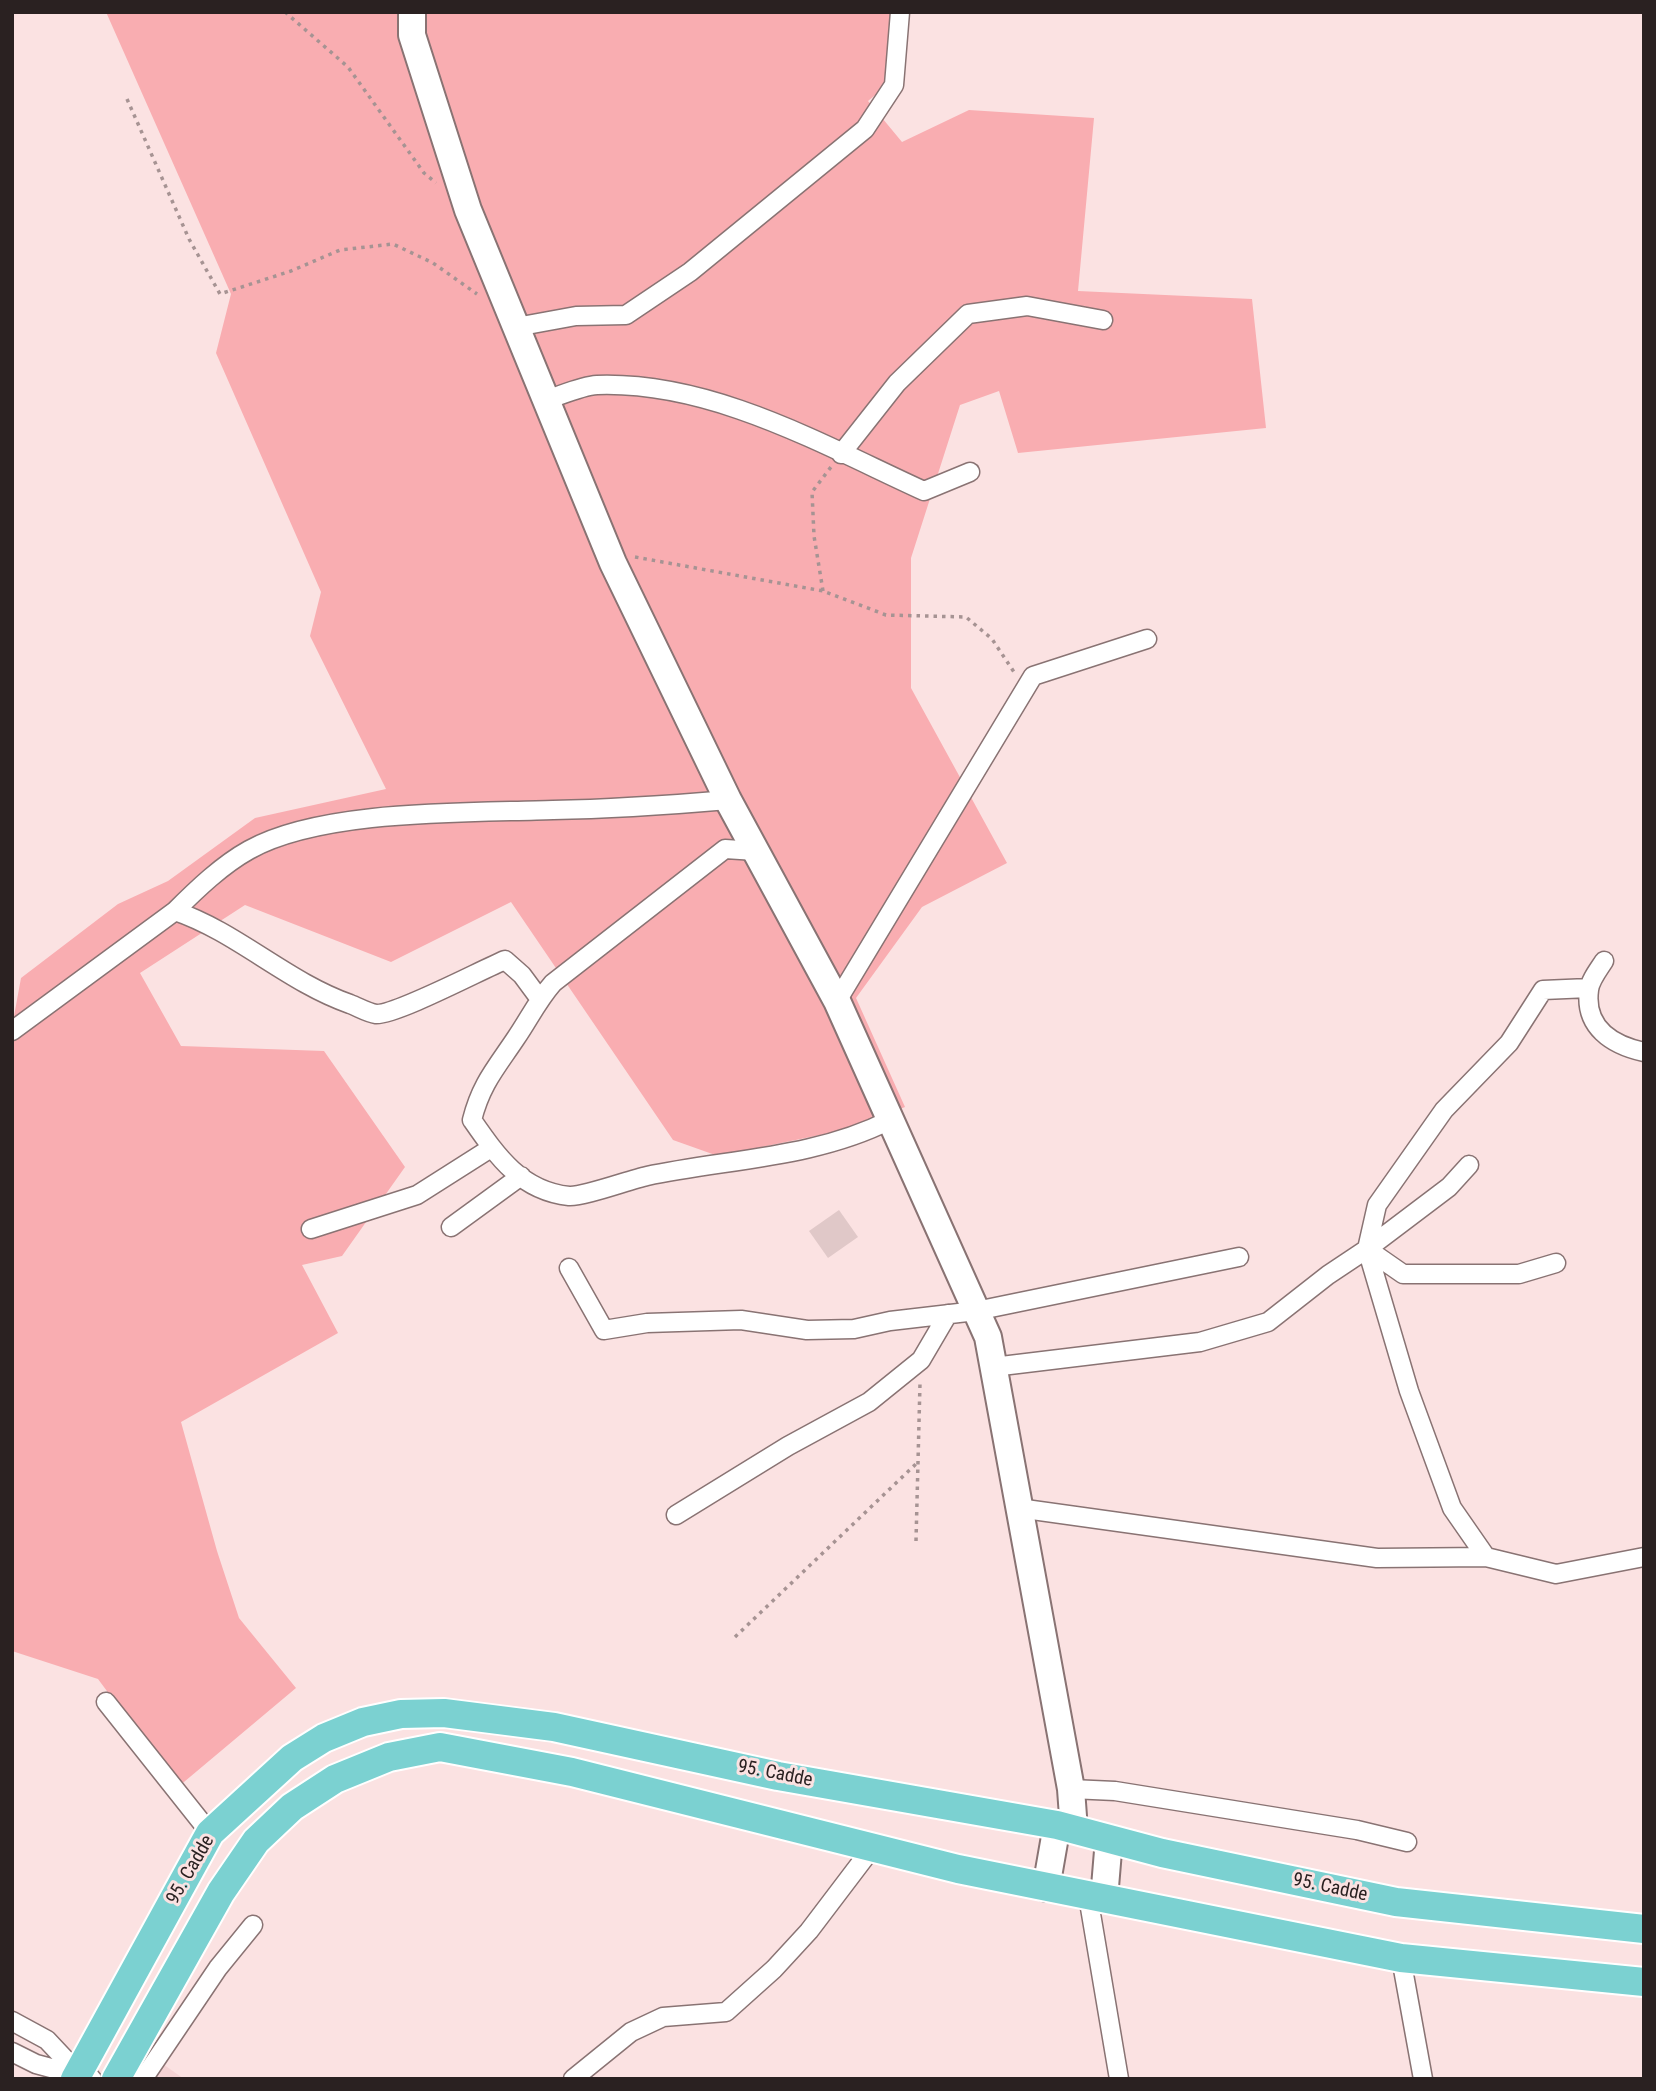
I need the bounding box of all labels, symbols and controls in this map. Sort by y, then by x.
street label: 95. Cadde [736,1756,814,1792]
street label: 95. Cadde [162,1831,220,1909]
street label: 95. Cadde [1291,1869,1369,1907]

